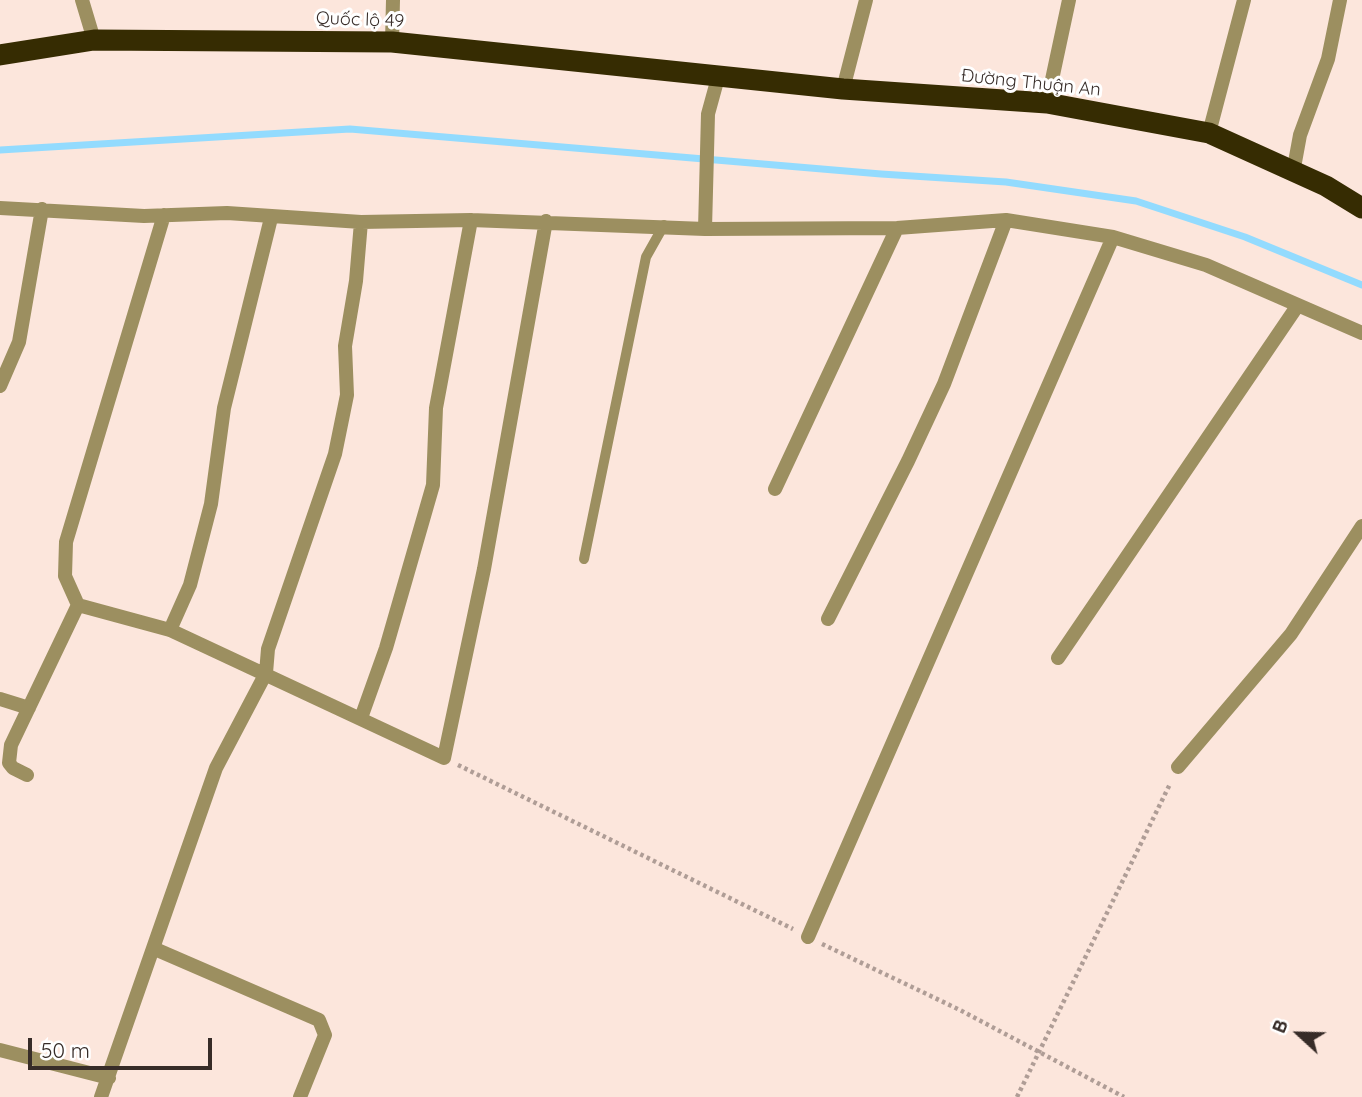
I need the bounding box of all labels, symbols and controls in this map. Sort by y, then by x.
street label: Quốc lộ 49 [315,8,405,32]
street label: Đường Thuận An [960,65,1102,101]
north arrow [1264,999,1334,1069]
text: B [1266,1016,1293,1036]
scale bar [32,1024,215,1068]
text: 50 m [41,1037,90,1063]

